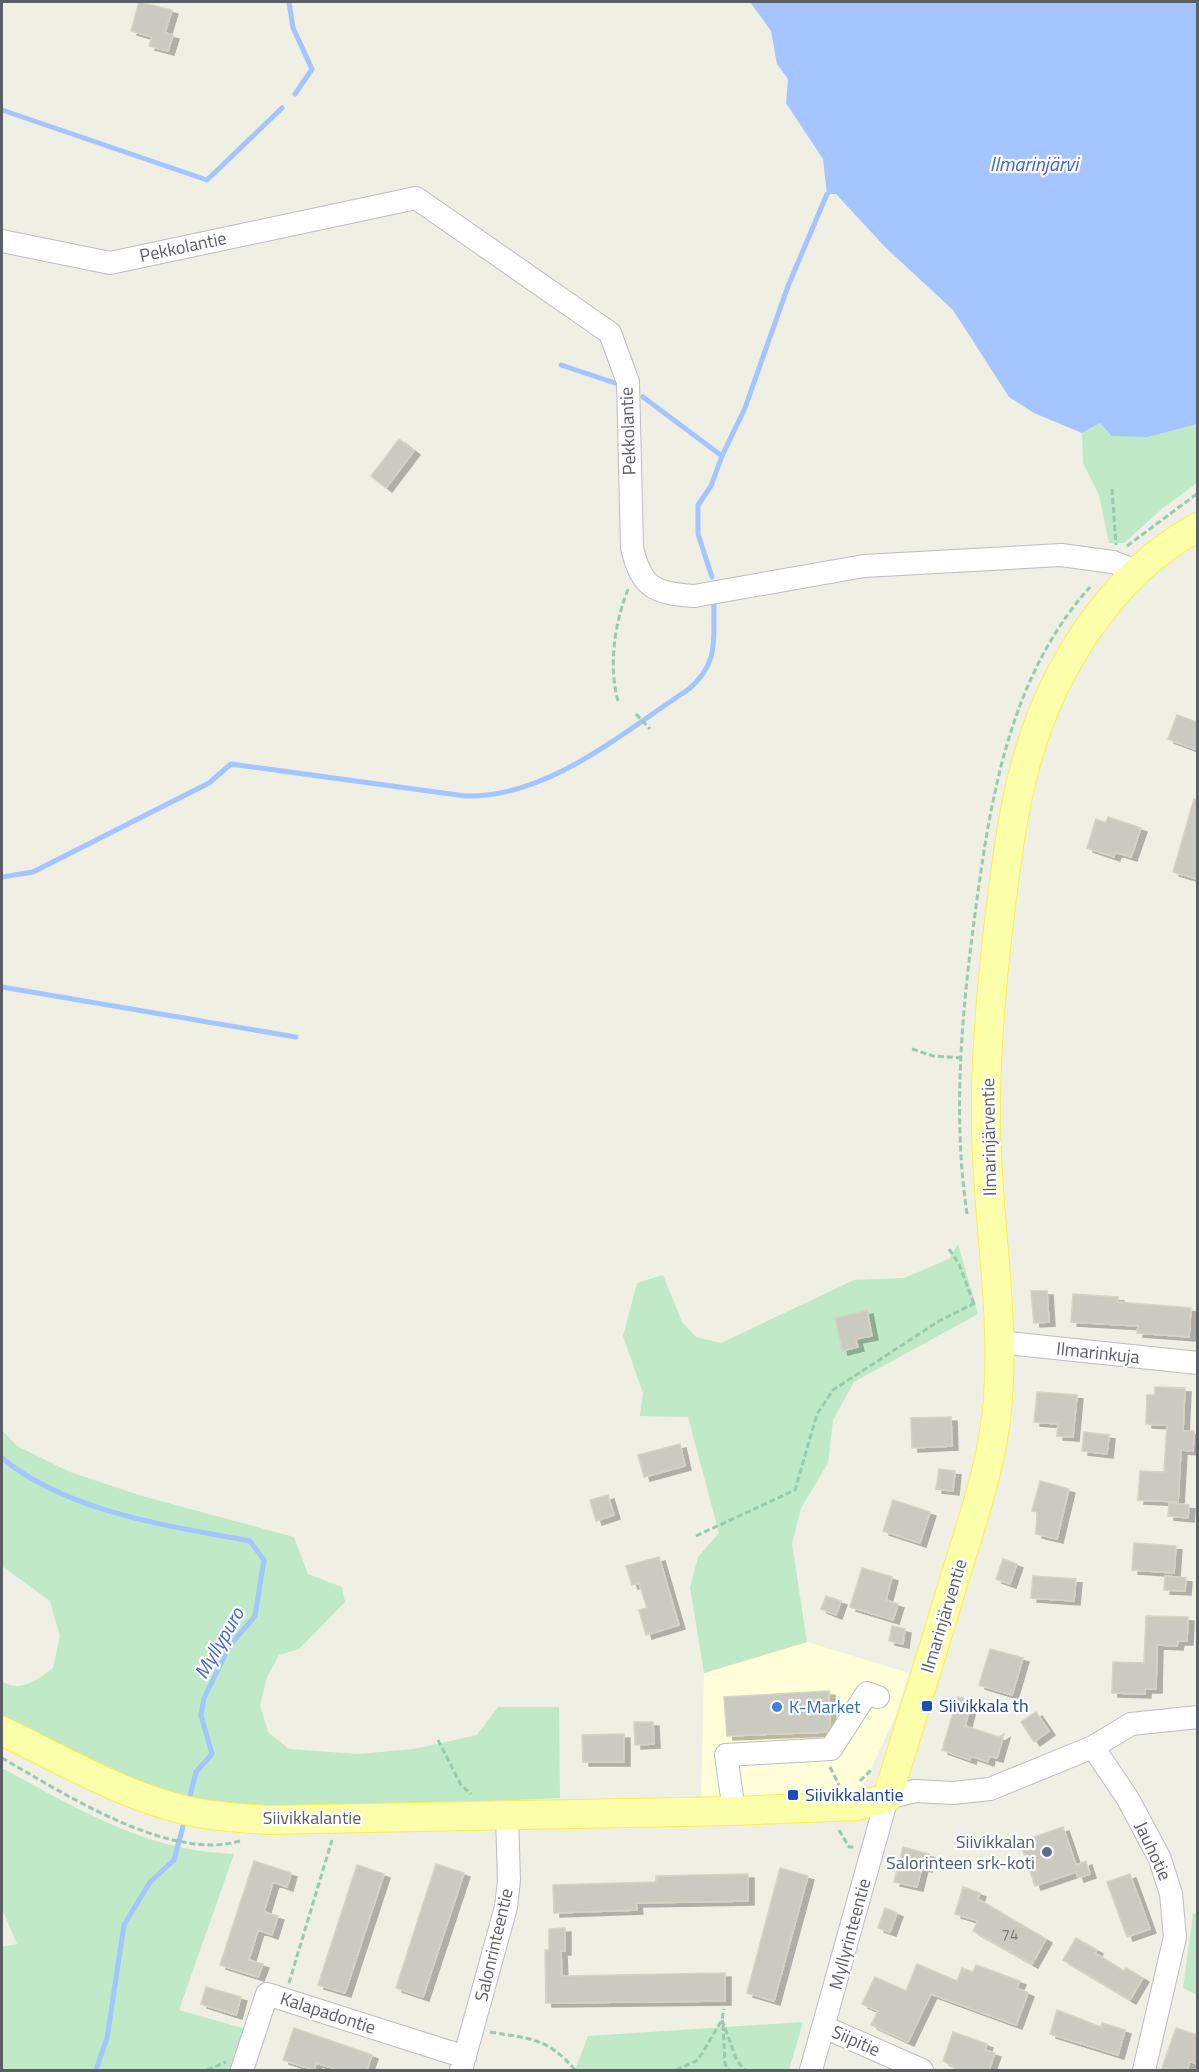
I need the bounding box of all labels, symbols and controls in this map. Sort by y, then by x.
water label: Ilmarinjärvi [990,148,1081,179]
street label: Pekkolantie [137,224,229,269]
street label: Pekkolantie [612,386,643,476]
street label: Ilmarinjärventie [974,1078,1003,1196]
street label: Ilmarinkuja [1055,1335,1141,1370]
street label: Ilmarinjärventie [913,1555,974,1676]
water label: Myllypuro [186,1600,252,1684]
place label: Siivikkala th [939,1692,1029,1719]
place label: K-Market [789,1693,861,1720]
marker: Siivikkala th [920,1699,934,1713]
marker: K-Market [770,1700,784,1714]
place label: Siivikkalantie [805,1781,904,1808]
marker: Siivikkalantie [786,1788,800,1802]
street label: Siivikkalantie [263,1804,361,1831]
street label: Jauhotie [1128,1817,1179,1885]
place label: Siivikkalan Salorinteen srk-koti [886,1828,1035,1876]
marker: Siivikkalan Salorinteen srk-koti [1040,1845,1054,1859]
street label: Myllyrinteentie [822,1875,877,1992]
street label: Salonrinteentie [467,1886,520,2004]
house number: 74 [1002,1923,1018,1946]
street label: Kalapadontie [277,1984,379,2041]
street label: Siipitie [828,2018,885,2063]

